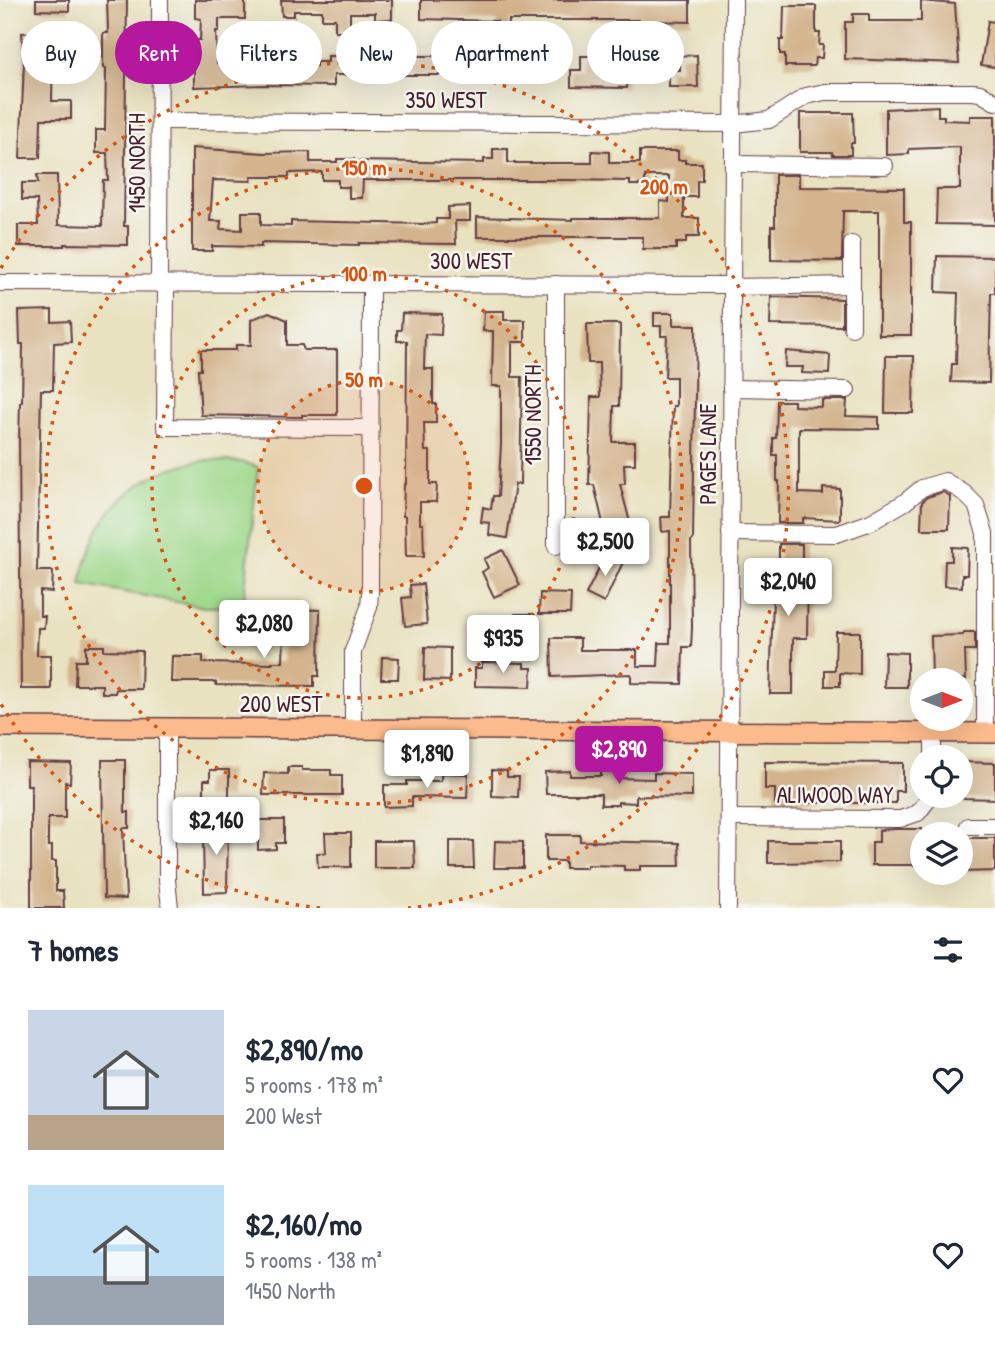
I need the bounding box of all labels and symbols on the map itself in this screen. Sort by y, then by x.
street label: 350 WEST [405,84,487,115]
street label: 1450 NORTH [121,113,152,213]
text: 150 m [341,153,387,182]
text: 200 m [640,172,688,201]
street label: 300 WEST [430,245,512,276]
text: 100 m [341,259,387,288]
text: 50 m [345,365,383,394]
street label: 1550 NORTH [517,365,548,465]
street label: PAGES LANE [692,403,723,505]
centre of rings [352,474,376,498]
pin: $2,500 [548,518,662,578]
pin: $2,040 [731,558,845,618]
pin: $2,080 [207,600,321,660]
pin: $935 [462,616,544,675]
north arrow [910,668,973,732]
street label: 200 WEST [240,688,322,719]
pin: $2,890 [562,726,676,786]
pin: $1,890 [370,730,484,790]
street label: ALIWOOD WAY [777,779,893,810]
pin: $2,160 [159,798,273,857]

